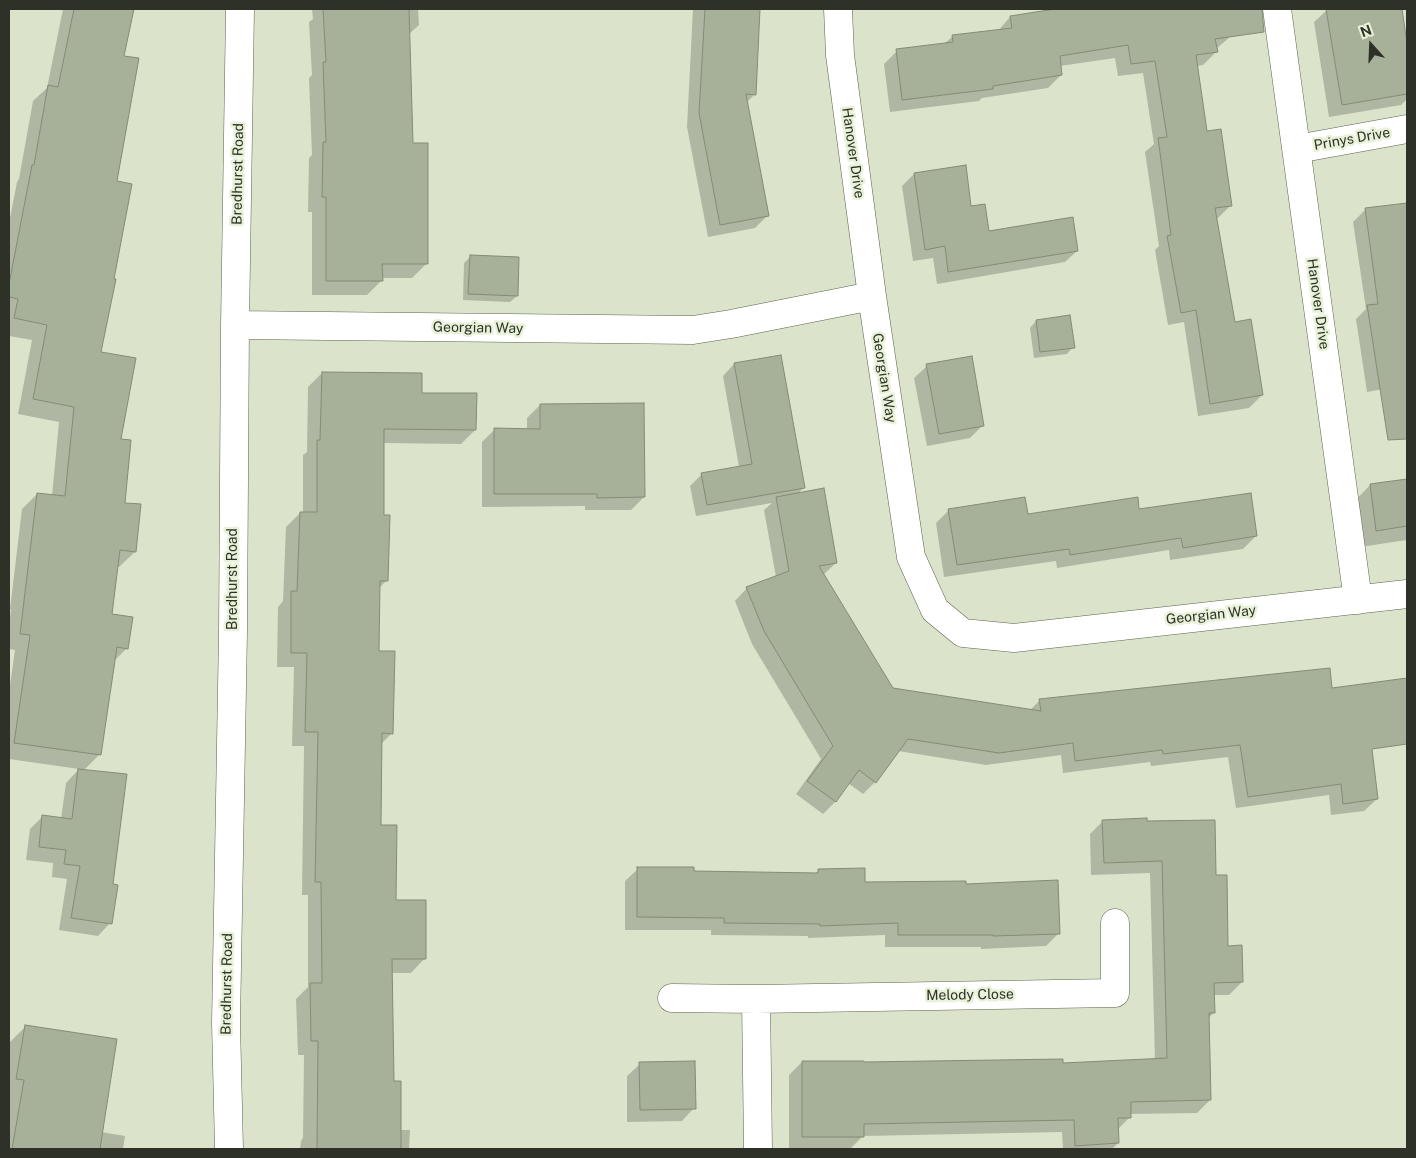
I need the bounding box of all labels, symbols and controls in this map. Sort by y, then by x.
north arrow [1346,20,1396,70]
text: N [1358,22,1374,40]
street label: Hanover Drive [838,107,868,199]
street label: Bredhurst Road [229,123,247,225]
street label: Prinys Drive [1313,124,1391,154]
street label: Hanover Drive [1303,258,1333,350]
street label: Georgian Way [433,319,523,337]
street label: Georgian Way [869,332,899,424]
street label: Bredhurst Road [225,528,241,630]
street label: Georgian Way [1165,602,1257,628]
street label: Bredhurst Road [218,933,236,1035]
street label: Melody Close [926,986,1014,1004]

